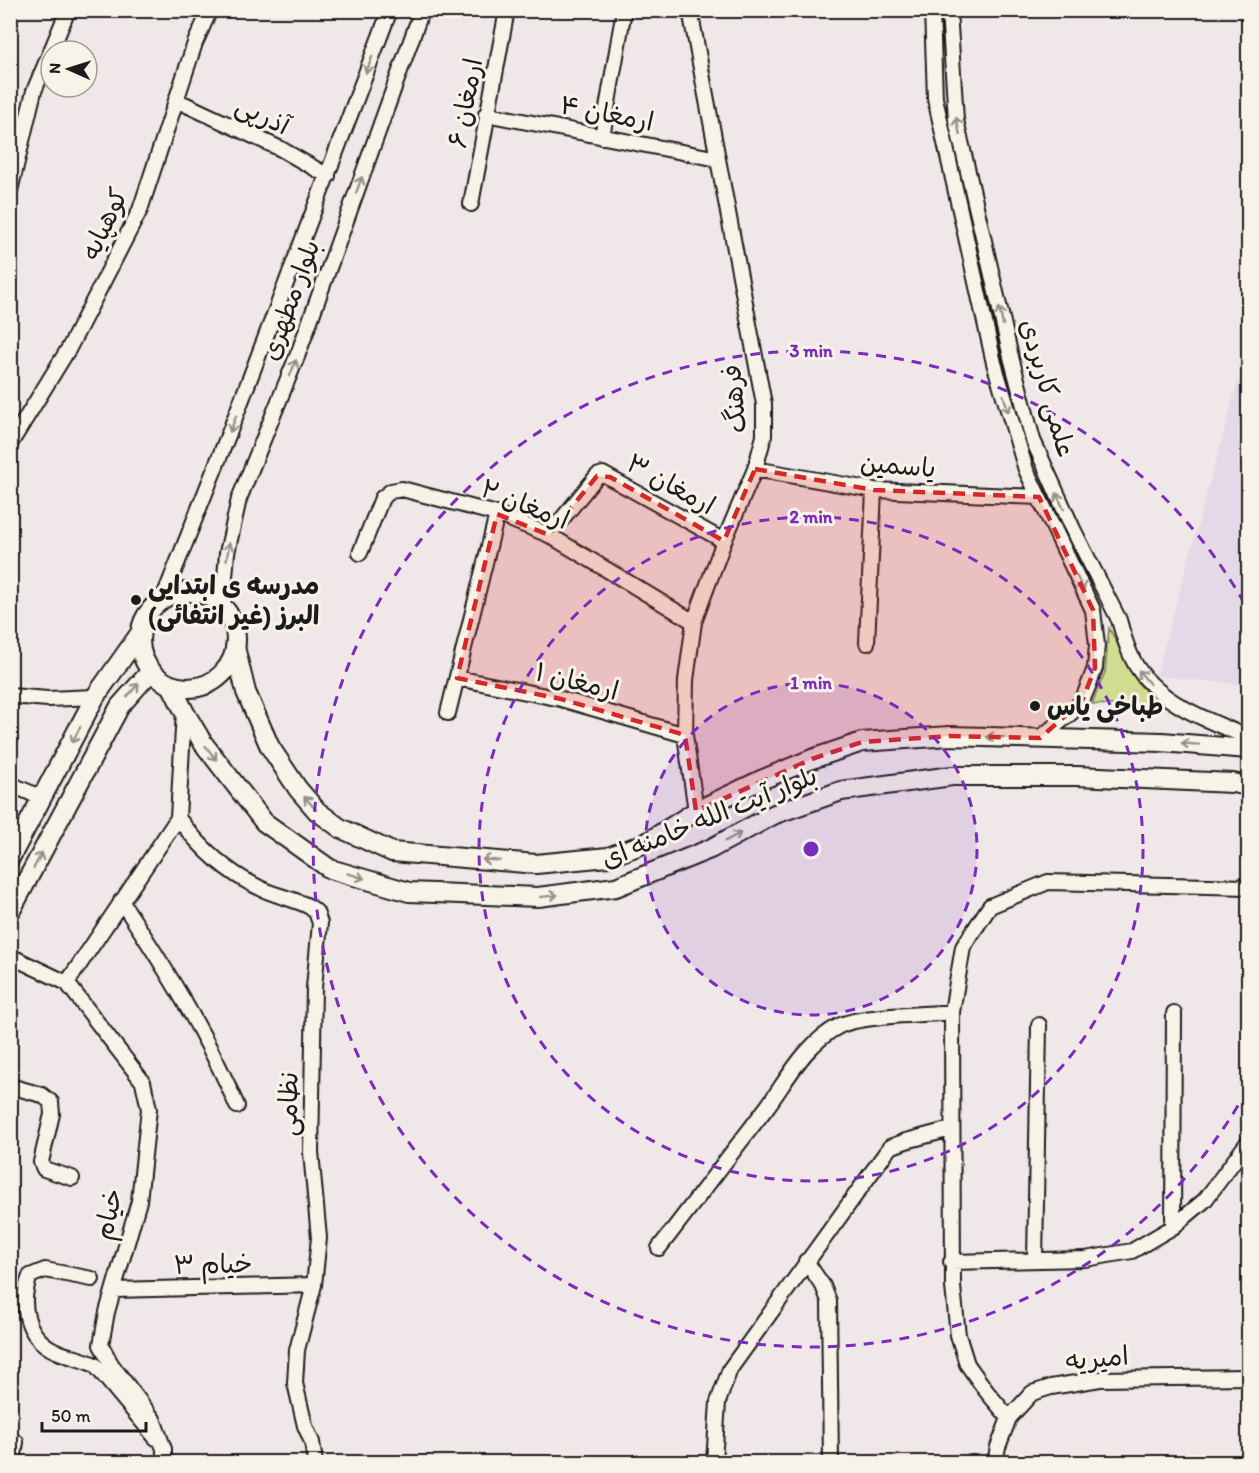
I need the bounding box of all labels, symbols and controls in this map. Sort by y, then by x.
north arrow [39,39,99,99]
one-way arrow [363,55,374,74]
street label: ارمغان ۶ [441,55,489,151]
text: N [45,62,64,74]
street label: آذرپی [230,88,297,143]
street label: ارمغان ۴ [557,88,657,138]
one-way arrow [952,117,963,137]
one-way arrow [355,176,366,195]
street label: کوهپایه [73,183,136,266]
street label: بلوار مطهری [253,235,327,365]
one-way arrow [995,307,1007,326]
street label: علمی کاربردی [1012,315,1083,461]
text: 3 min [789,340,833,362]
one-way arrow [288,359,299,378]
street label: فرهنگ [715,363,753,435]
one-way arrow [1001,394,1012,413]
one-way arrow [227,414,238,433]
street label: یاسمین [859,446,937,484]
street label: ارمغان ۳ [621,447,721,521]
street label: ارمغان ۲ [476,472,574,536]
one-way arrow [1054,493,1066,511]
text: 2 min [790,506,833,528]
one-way arrow [223,542,234,562]
place label: مدرسه ی ابتدایی (غیر انتفائی) البرز [148,569,320,632]
one-way arrow [1075,574,1087,592]
marker: مدرسه ی ابتدایی (غیر انتفائی) البرز [129,593,143,607]
street label: ارمغان ۱ [532,655,622,707]
one-way arrow [1138,669,1151,685]
text: 1 min [790,672,832,694]
one-way arrow [127,682,140,698]
place label: طباخی یاس [1047,690,1163,723]
marker: طباخی یاس [1028,699,1042,713]
one-way arrow [70,725,81,743]
one-way arrow [986,731,1006,743]
one-way arrow [1181,738,1201,749]
one-way arrow [204,745,217,761]
street label: بلوار آیت الله خامنه ای [596,759,822,875]
one-way arrow [303,796,317,811]
one-way arrow [723,830,741,842]
centre of rings [801,839,821,859]
one-way arrow [32,852,44,869]
one-way arrow [481,854,501,865]
one-way arrow [346,871,365,882]
one-way arrow [538,890,558,901]
street label: نظامی [271,1071,306,1137]
street label: خیام [87,1185,133,1244]
street label: خیام ۳ [173,1247,253,1285]
street label: امیریه [1064,1339,1130,1377]
scale bar [42,1395,146,1433]
text: 50 m [51,1405,91,1427]

